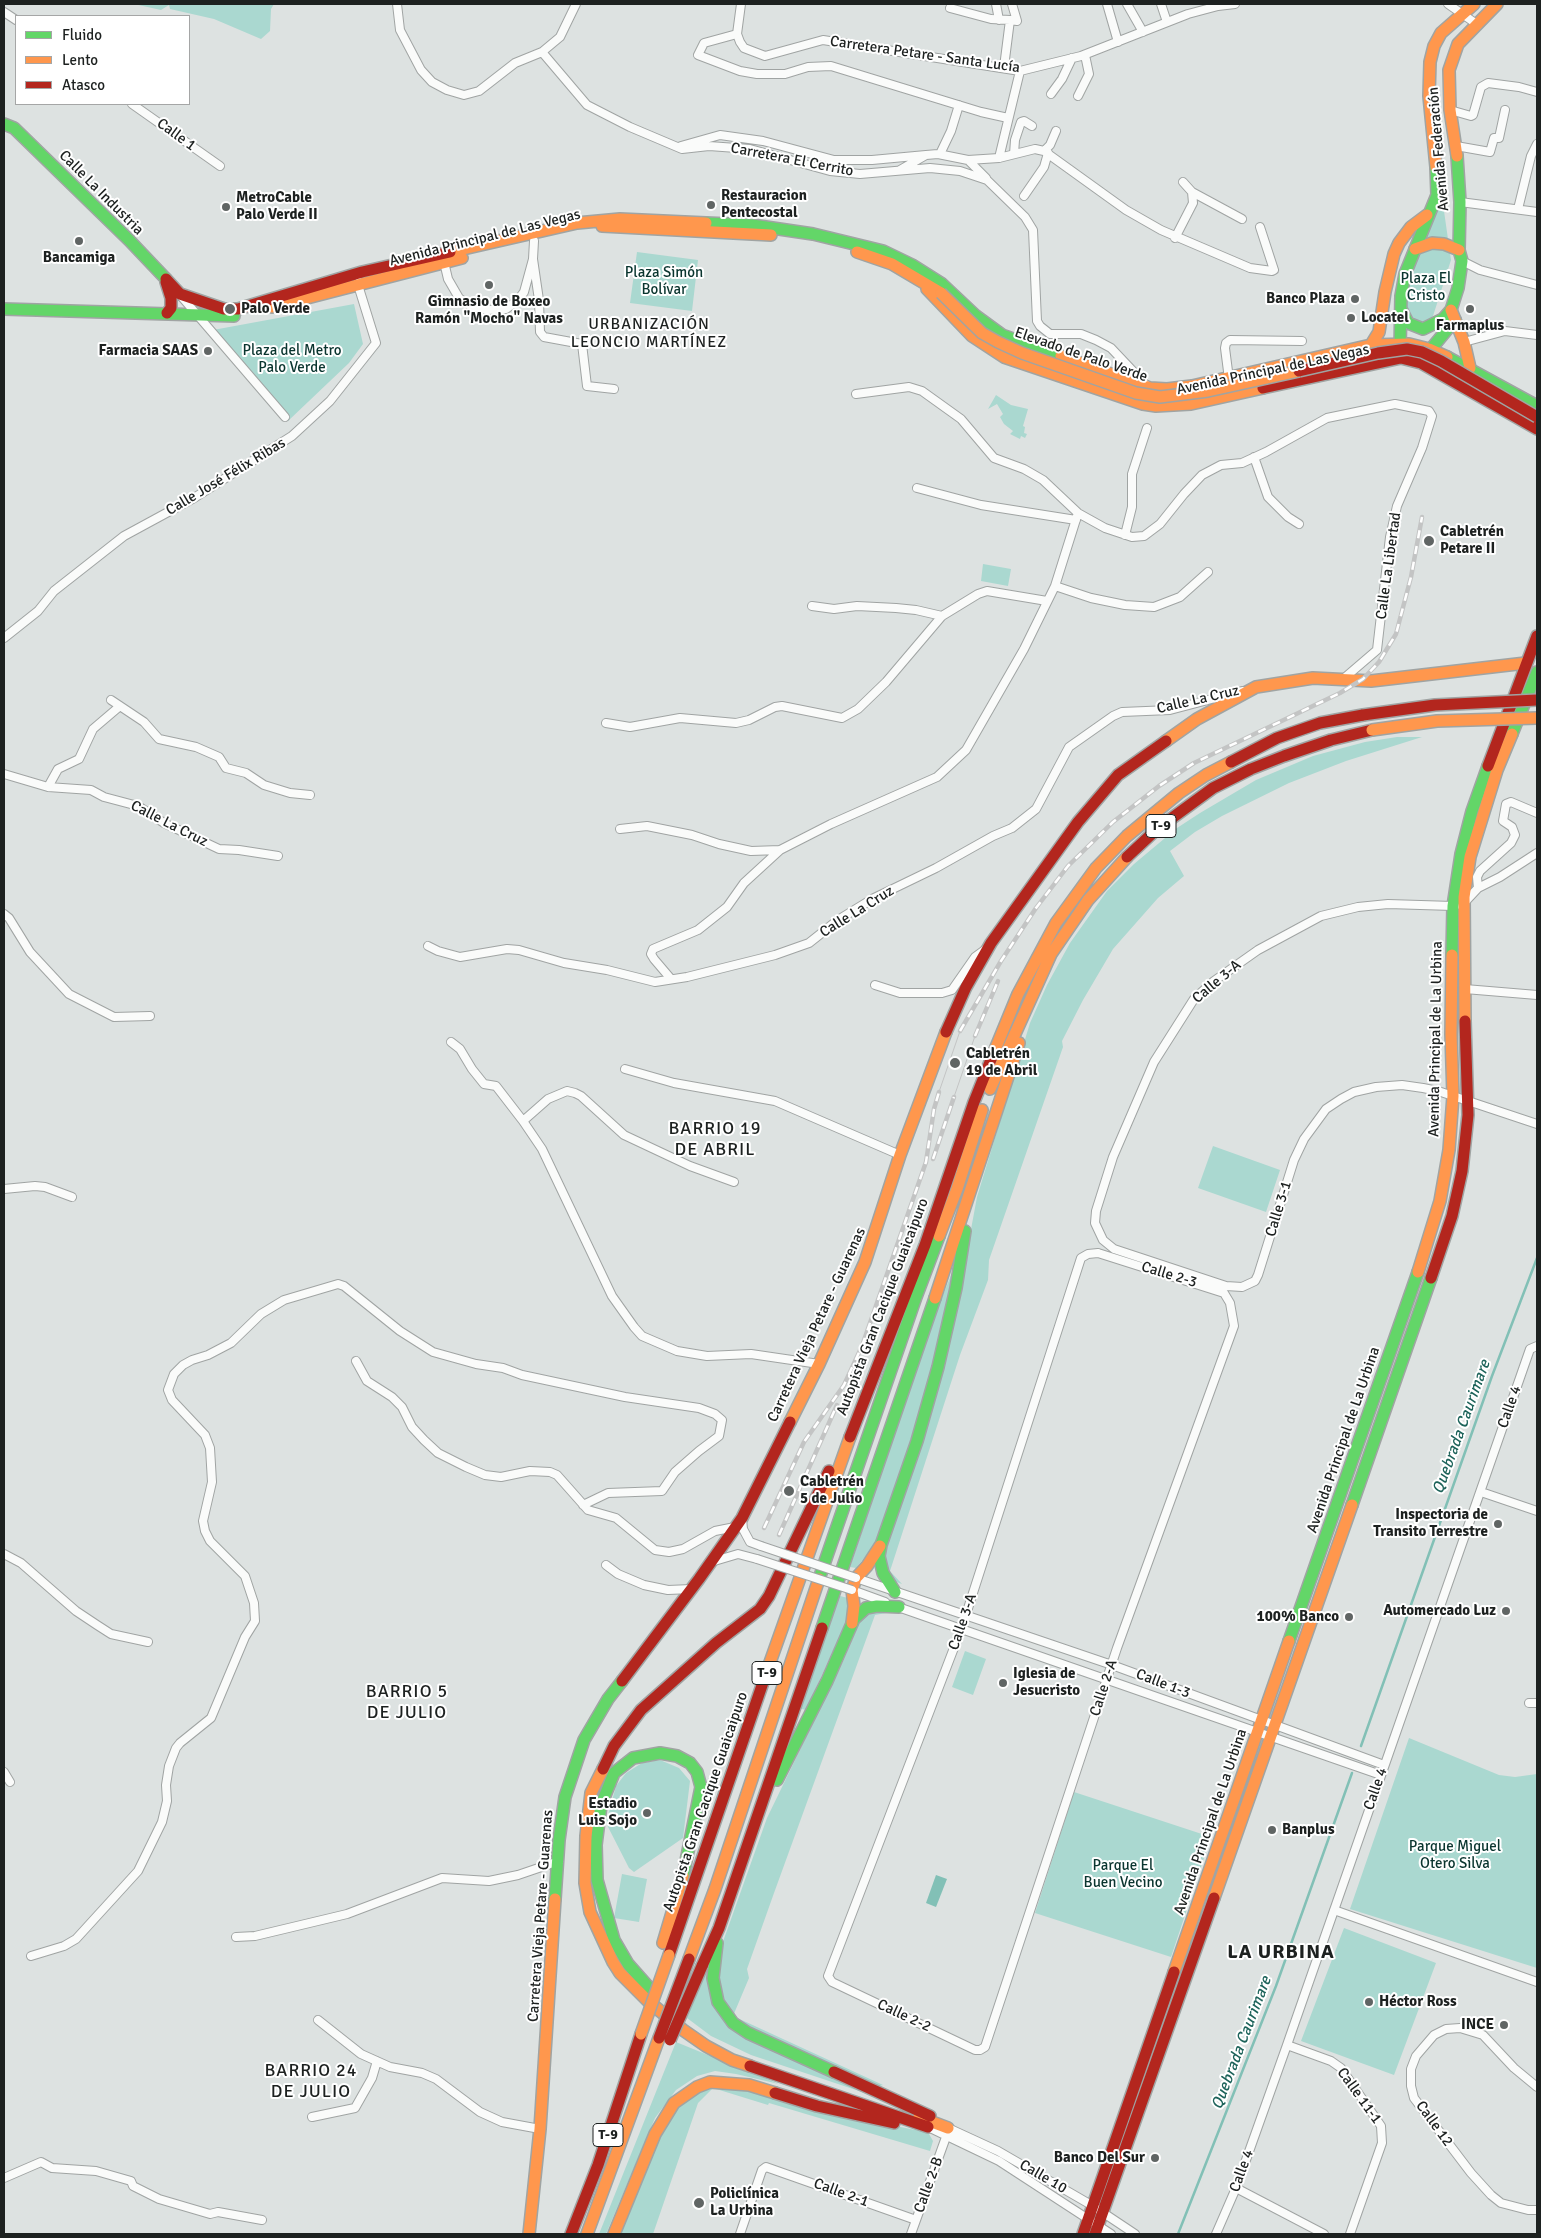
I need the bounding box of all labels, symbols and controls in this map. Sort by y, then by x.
legend [15,15,190,105]
text: Fluido [62,26,102,44]
street label: Carretera Petare - Santa Lucía [829,33,1021,77]
text: Lento [62,51,98,69]
text: Atasco [62,76,105,94]
street label: Avenida Federación [1425,86,1453,212]
street label: Calle 1 [153,115,199,155]
street label: Carretera El Cerrito [729,139,855,181]
street label: Calle La Industria [55,147,147,239]
place label: Restauracion Pentecostal [721,187,807,222]
place label: MetroCable Palo Verde II [236,189,318,224]
marker: Restauracion Pentecostal [705,199,717,211]
marker: MetroCable Palo Verde II [220,201,232,213]
street label: Avenida Principal de Las Vegas [388,206,582,270]
marker: Bancamiga [73,235,85,247]
place label: Bancamiga [43,249,115,267]
park label: Plaza Simón Bolívar [625,264,703,299]
park label: Plaza El Cristo [1400,270,1452,305]
marker: Gimnasio de Boxeo Ramón "Mocho" Navas [483,279,495,291]
place label: Banco Plaza [1266,290,1345,308]
place label: Gimnasio de Boxeo Ramón "Mocho" Navas [415,293,563,328]
marker: Banco Plaza [1349,293,1361,305]
place label: Palo Verde [241,300,310,318]
marker: Palo Verde [223,302,237,316]
marker: Farmaplus [1464,303,1476,315]
place label: Locatel [1361,309,1409,327]
marker: Locatel [1345,312,1357,324]
district label: URBANIZACIÓN LEONCIO MARTÍNEZ [569,315,729,353]
place label: Farmaplus [1436,317,1504,335]
street label: Elevado de Palo Verde [1012,324,1150,386]
street label: Avenida Principal de Las Vegas [1175,341,1371,399]
place label: Farmacia SAAS [99,342,198,360]
park label: Plaza del Metro Palo Verde [242,342,342,377]
marker: Farmacia SAAS [202,345,214,357]
street label: Calle José Félix Ribas [163,434,289,520]
street label: Calle La Libertad [1373,511,1405,621]
place label: Cabletrén Petare II [1440,523,1504,558]
marker: Cabletrén Petare II [1422,534,1436,548]
street label: Calle La Cruz [1155,682,1241,718]
street label: Calle La Cruz [128,797,210,851]
road number: T-9 [1146,814,1176,838]
street label: Calle La Cruz [817,882,897,942]
street label: Avenida Principal de La Urbina [1425,941,1447,1137]
street label: Calle 3-A [1189,956,1245,1008]
place label: Cabletrén 19 de Abril [966,1045,1037,1080]
marker: Cabletrén 19 de Abril [948,1056,962,1070]
district label: BARRIO 19 DE ABRIL [667,1118,763,1160]
street label: Calle 3-1 [1262,1179,1296,1239]
street label: Autopista Gran Cacique Guaicaipuro [833,1196,933,1418]
street label: Carretera Vieja Petare - Guarenas [764,1225,870,1425]
street label: Calle 2-3 [1139,1258,1199,1292]
street label: Avenida Principal de La Urbina [1304,1345,1384,1535]
water label: Quebrada Caurimare [1429,1358,1495,1496]
street label: Calle 4 [1494,1383,1526,1431]
place label: Cabletrén 5 de Julio [800,1473,864,1508]
marker: Cabletrén 5 de Julio [782,1484,796,1498]
place label: Inspectoria de Transito Terrestre [1373,1506,1488,1541]
marker: Inspectoria de Transito Terrestre [1492,1518,1504,1530]
street label: Calle 3-A [945,1591,981,1653]
place label: Automercado Luz [1383,1602,1496,1620]
marker: Automercado Luz [1500,1605,1512,1617]
place label: 100% Banco [1257,1608,1339,1626]
marker: 100% Banco [1343,1611,1355,1623]
street label: Calle 2-A [1086,1657,1122,1719]
road number: T-9 [752,1662,782,1685]
place label: Iglesia de Jesucristo [1013,1665,1080,1700]
street label: Calle 1-3 [1133,1665,1193,1703]
marker: Iglesia de Jesucristo [997,1677,1009,1689]
district label: BARRIO 5 DE JULIO [365,1681,449,1724]
street label: Autopista Gran Cacique Guaicaipuro [660,1690,752,1914]
street label: Avenida Principal de La Urbina [1171,1727,1251,1917]
street label: Calle 4 [1360,1765,1392,1813]
place label: Estadio Luis Sojo [578,1795,637,1830]
marker: Estadio Luis Sojo [641,1807,653,1819]
street label: Carretera Vieja Petare - Guarenas [525,1809,557,2023]
place label: Banplus [1282,1821,1335,1839]
marker: Banplus [1266,1824,1278,1836]
park label: Parque Miguel Otero Silva [1409,1838,1501,1873]
park label: Parque El Buen Vecino [1084,1857,1162,1892]
district label: LA URBINA [1226,1941,1336,1965]
water label: Quebrada Caurimare [1208,1974,1276,2112]
place label: Héctor Ross [1379,1993,1457,2011]
street label: Calle 2-2 [874,1996,934,2036]
marker: Héctor Ross [1363,1996,1375,2008]
place label: INCE [1461,2016,1494,2034]
marker: INCE [1498,2019,1510,2031]
district label: BARRIO 24 DE JULIO [263,2060,359,2102]
street label: Calle 11-1 [1333,2064,1385,2128]
street label: Calle 12 [1411,2098,1457,2150]
road number: T-9 [593,2124,623,2146]
street label: Calle 4 [1226,2147,1258,2195]
place label: Banco Del Sur [1054,2149,1145,2167]
marker: Banco Del Sur [1149,2152,1161,2164]
street label: Calle 2-B [911,2155,947,2215]
street label: Calle 10 [1016,2156,1070,2198]
street label: Calle 2-1 [811,2175,871,2211]
place label: Policlínica La Urbina [710,2185,779,2220]
marker: Policlínica La Urbina [692,2196,706,2210]

